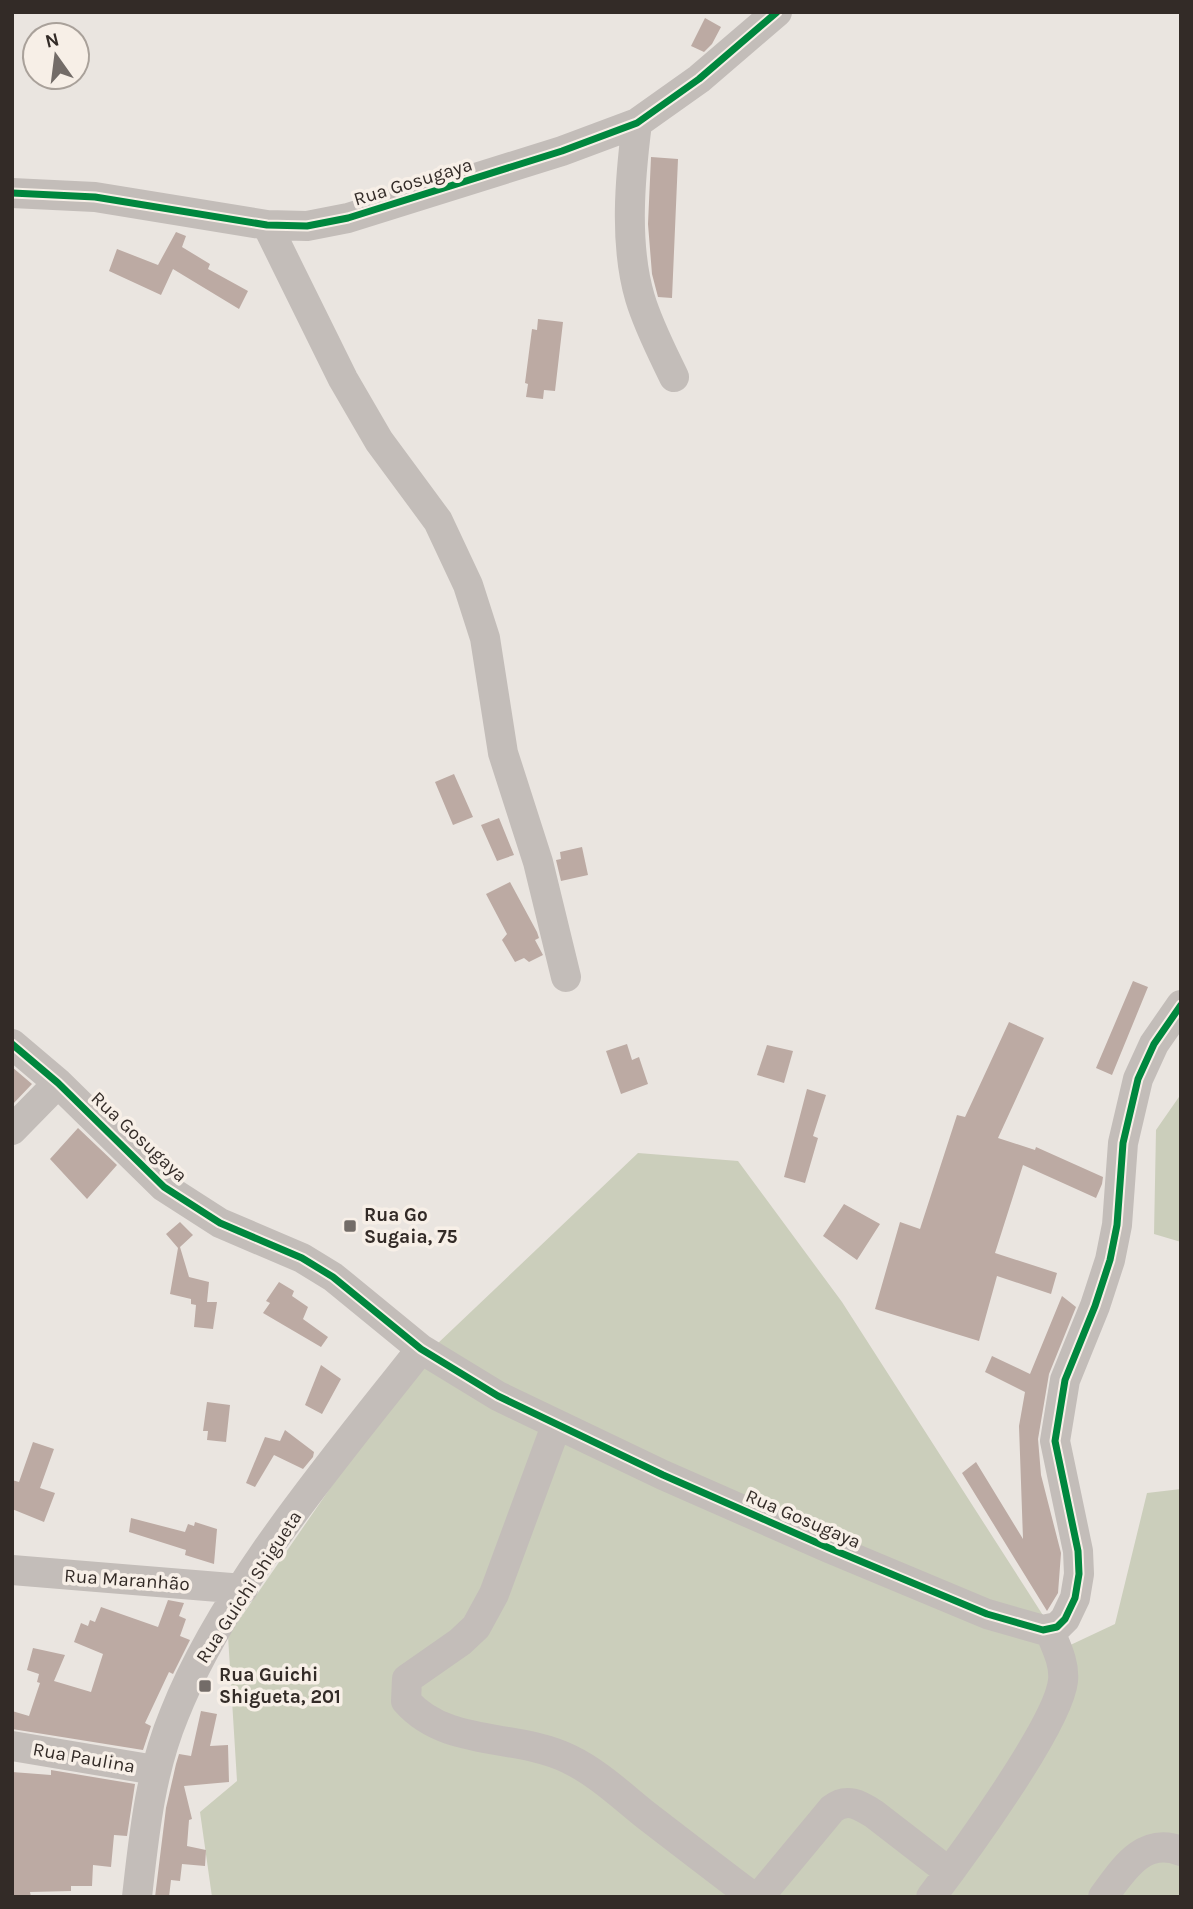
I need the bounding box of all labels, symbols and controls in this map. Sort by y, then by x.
north arrow [21,21,91,91]
text: N [43,28,61,53]
street label: Rua Gosugaya [351,154,475,210]
street label: Rua Gosugaya [87,1087,191,1187]
place label: Rua Go Sugaia, 75 [364,1204,458,1248]
marker: Rua Go Sugaia, 75 [342,1218,358,1234]
street label: Rua Gosugaya [742,1485,864,1553]
street label: Rua Guichi Shigueta [192,1507,306,1667]
street label: Rua Maranhão [63,1565,191,1595]
place label: Rua Guichi Shigueta, 201 [219,1664,341,1708]
marker: Rua Guichi Shigueta, 201 [197,1678,213,1694]
street label: Rua Paulina [31,1738,137,1778]

